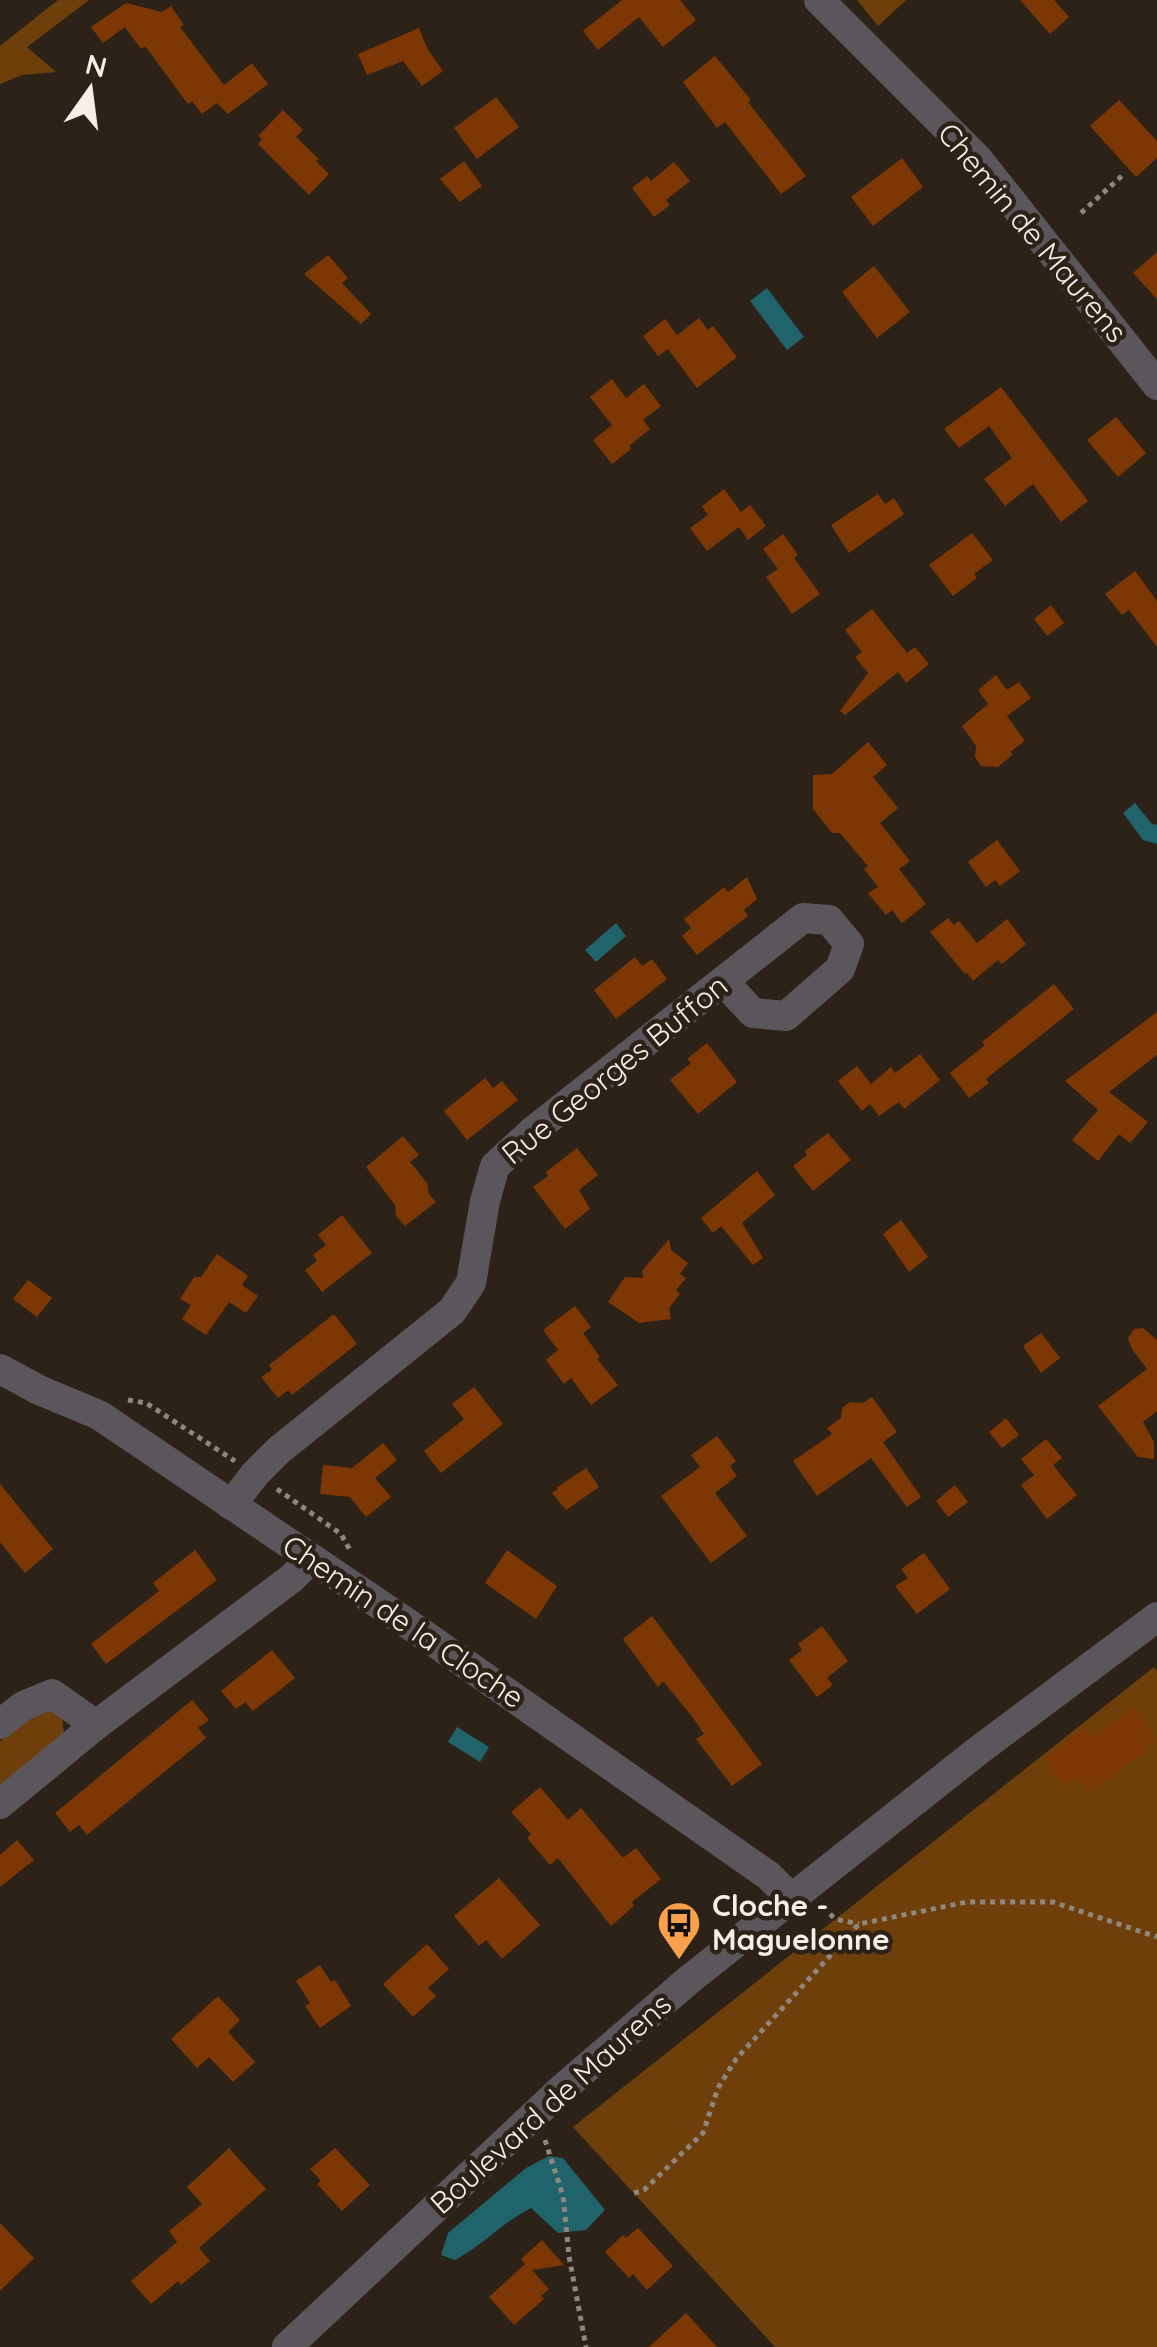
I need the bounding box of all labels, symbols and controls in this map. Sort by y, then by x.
north arrow [40,40,140,140]
text: N [82,46,110,85]
street label: Chemin de Maurens [930,115,1136,350]
street label: Rue Georges Buffon [494,966,735,1172]
street label: Chemin de la Cloche [275,1526,532,1716]
place label: Cloche - Maguelonne [712,1886,890,1958]
bus stop icon: Cloche - Maguelonne [656,1900,702,1961]
street label: Boulevard de Maurens [422,1985,679,2222]

